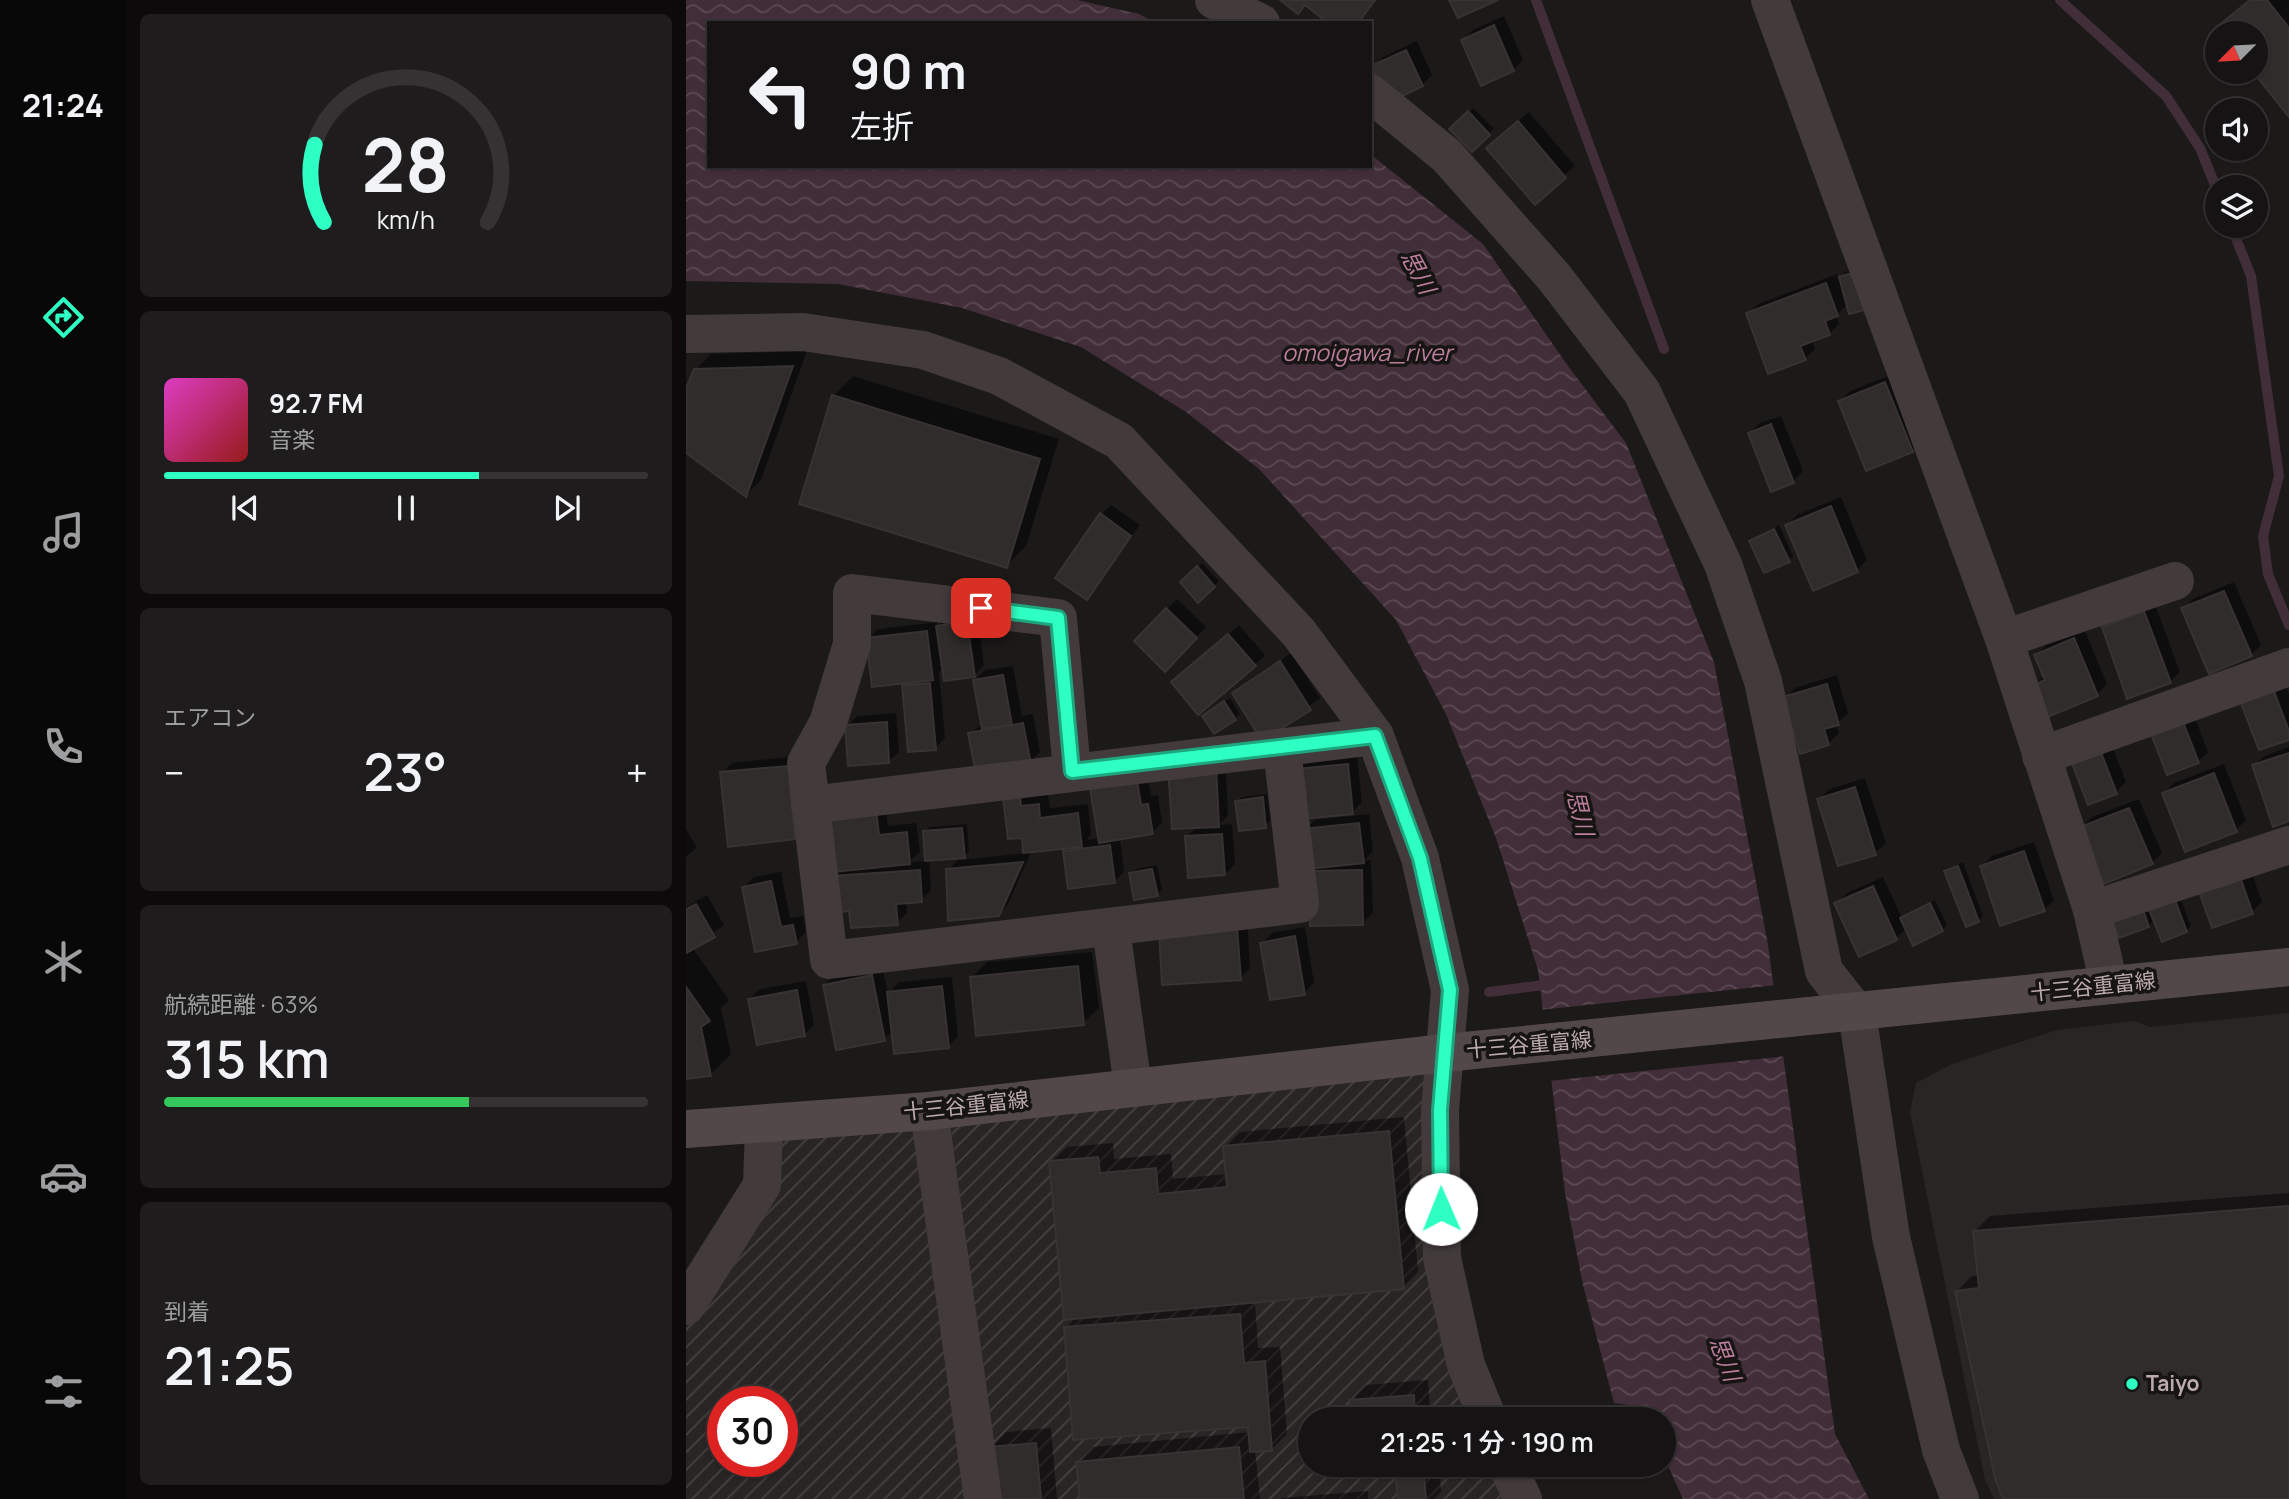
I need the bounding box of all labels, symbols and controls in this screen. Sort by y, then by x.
north arrow [2205,21,2268,84]
map controls [2205,21,2268,238]
text: 90 m [850,37,967,104]
icon: left [735,49,826,140]
text: 21:24 [22,83,104,127]
button: sound [2205,98,2268,161]
text: 左折 [850,104,914,148]
text: 28 [362,114,450,214]
button: layers [2205,175,2268,238]
text: km/h [377,201,435,236]
water label: 思川 [1394,244,1445,302]
icon: directions [39,293,88,342]
water label: omoigawa_river [1282,336,1454,368]
text: 92.7 FM [269,385,363,421]
text: 音楽 [269,423,315,455]
icon: previous [226,489,264,527]
icon: pause [387,489,425,527]
icon: next [548,489,586,527]
icon: music [39,508,88,557]
pin [951,578,1011,638]
icon: arrive [962,589,1000,627]
text: エアコン [164,701,256,733]
icon: phone [39,722,88,771]
text: 23° [363,736,447,807]
text: − [164,746,185,798]
text: + [626,746,648,798]
water label: 思川 [1560,787,1603,842]
icon: climate [39,937,88,986]
street label: 十三谷重富線 [2029,965,2157,1007]
text: 航続距離 · 63% [164,988,318,1020]
text: 315 km [164,1023,330,1094]
street label: 十三谷重富線 [1465,1025,1593,1063]
street label: 十三谷重富線 [902,1084,1030,1126]
icon: car [39,1152,88,1201]
position arrow [1404,1172,1478,1246]
text: 到着 [164,1295,210,1327]
text: 21:25 [164,1330,294,1401]
water label: 思川 [1703,1331,1750,1389]
icon: filters [39,1367,88,1416]
place label: Taiyo [2146,1369,2200,1397]
marker: Taiyo [2124,1376,2140,1392]
speed limit sign: 30 [707,1386,798,1477]
text: 21:25 · 1 分 · 190 m [1380,1424,1594,1460]

